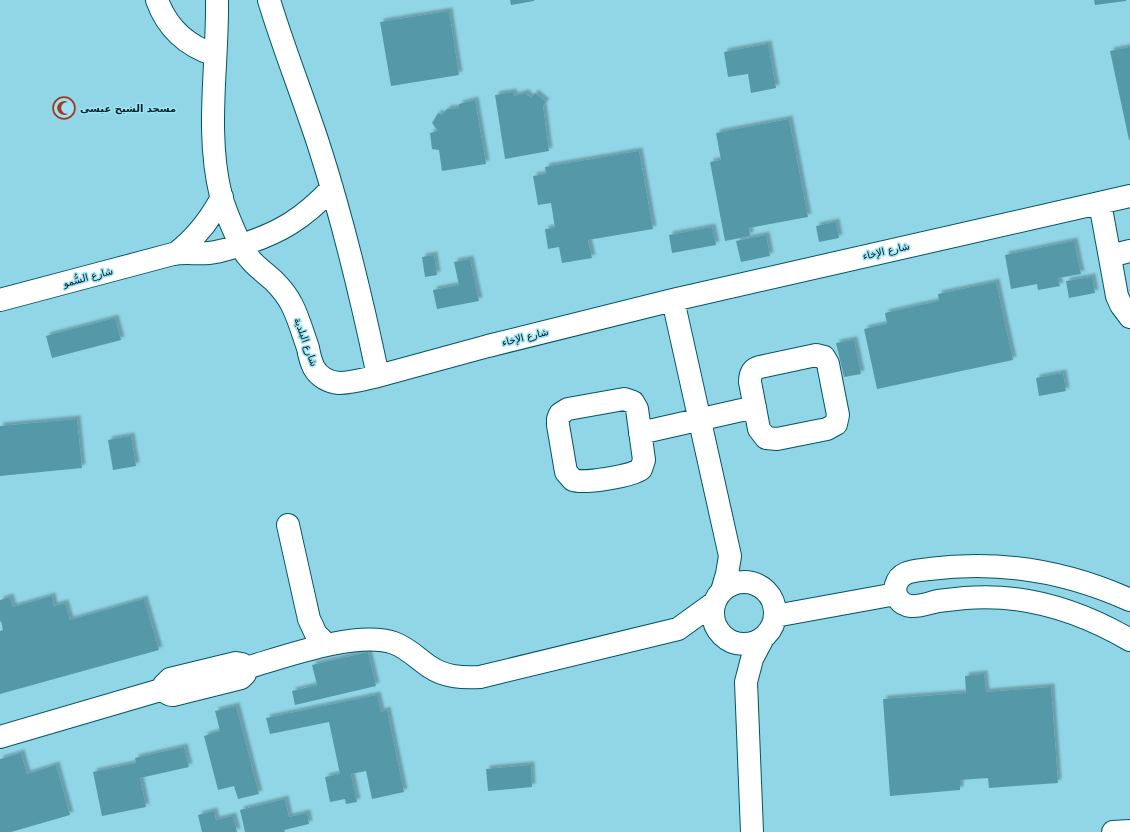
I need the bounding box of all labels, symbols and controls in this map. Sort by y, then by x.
mosque icon: مسجد الشيخ عيسى [51,95,77,121]
place label: مسجد الشيخ عيسى [80,103,176,115]
street label: شارع الإخاء [861,240,911,263]
street label: شارع السُّمو [61,264,114,290]
street label: شارع البلدية [291,316,320,368]
street label: شارع الإخاء [500,326,550,349]

